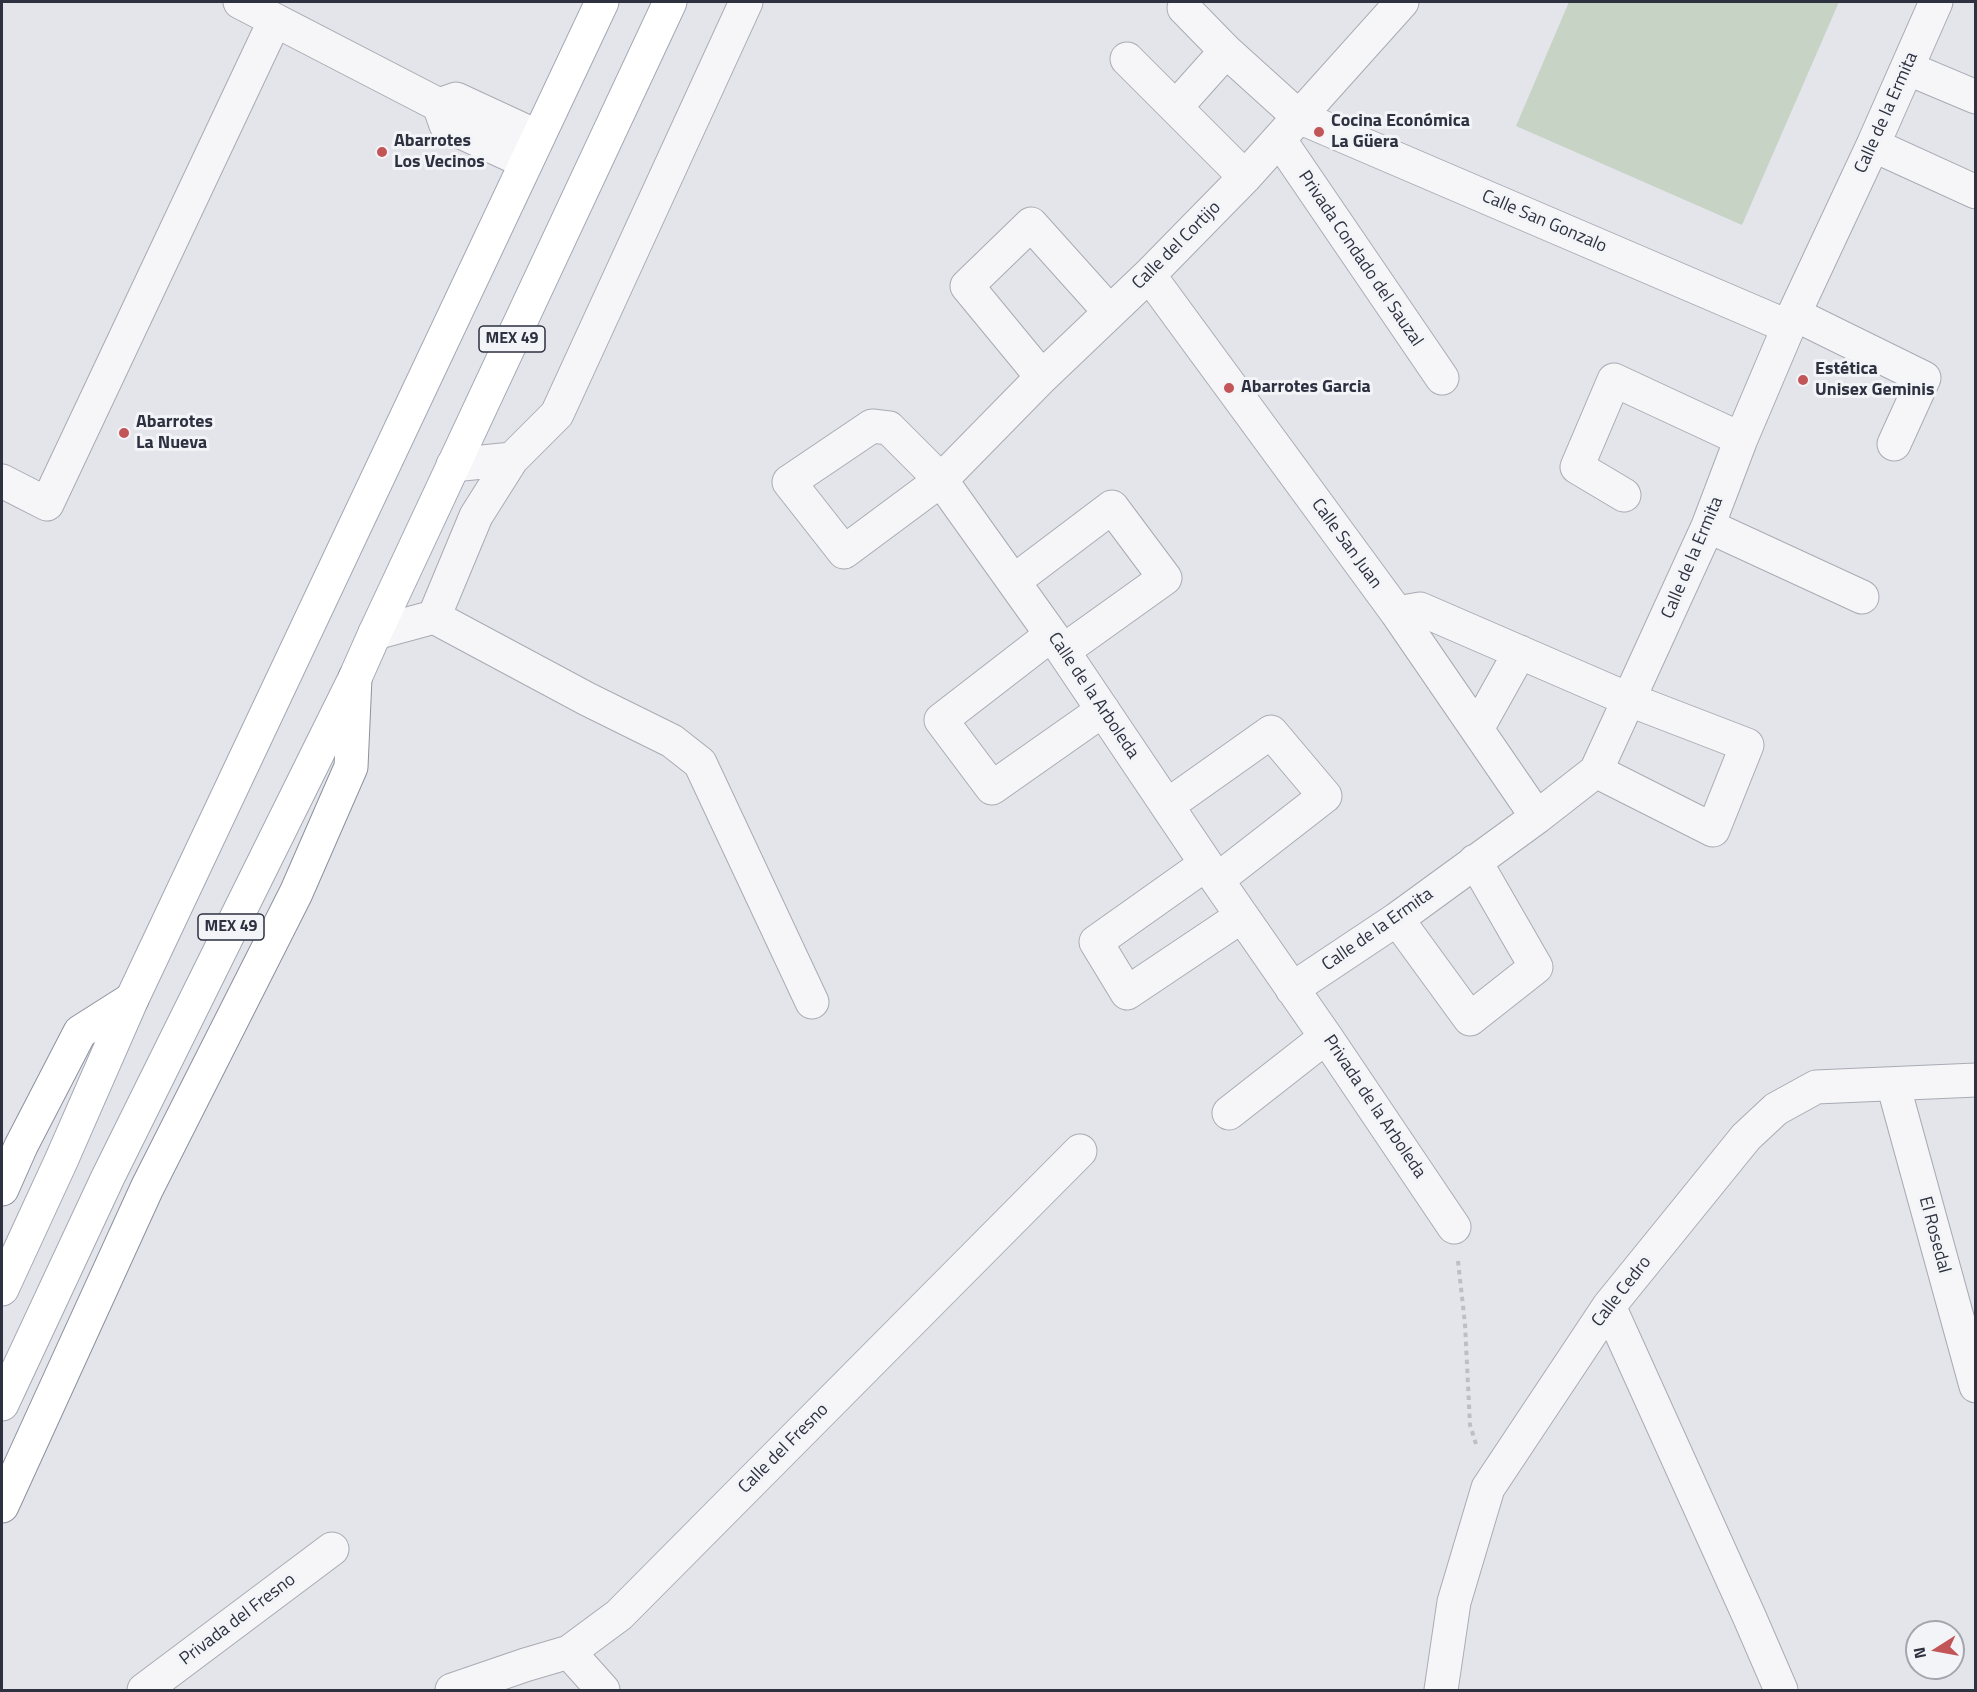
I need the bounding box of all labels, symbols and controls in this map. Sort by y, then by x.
street label: Calle de la Ermita [1851,49,1923,177]
place label: Cocina Económica La Güera [1331,111,1470,154]
marker: Cocina Económica La Güera [1312,125,1326,139]
place label: Abarrotes Los Vecinos [394,131,485,174]
marker: Abarrotes Los Vecinos [375,145,389,159]
street label: Privada Condado del Sauzal [1293,167,1427,351]
street label: Calle San Gonzalo [1478,186,1610,258]
street label: Calle del Cortijo [1128,197,1226,295]
road number: MEX 49 [479,326,545,352]
place label: Estética Unisex Geminis [1815,359,1934,401]
marker: Estética Unisex Geminis [1796,373,1810,387]
place label: Abarrotes Garcia [1241,377,1371,399]
marker: Abarrotes Garcia [1222,381,1236,395]
place label: Abarrotes La Nueva [136,412,213,454]
marker: Abarrotes La Nueva [117,426,131,440]
street label: Calle de la Ermita [1658,494,1728,622]
street label: Calle San Juan [1306,495,1386,593]
street label: Calle de la Arboleda [1043,629,1143,763]
street label: Calle de la Ermita [1318,884,1438,976]
road number: MEX 49 [198,914,264,940]
street label: Privada de la Arboleda [1318,1031,1430,1183]
street label: El Rosedal [1913,1194,1955,1276]
street label: Calle Cedro [1588,1252,1656,1332]
street label: Calle del Fresno [734,1399,834,1499]
street label: Privada del Fresno [176,1569,300,1671]
north arrow [1905,1620,1965,1680]
text: N [1906,1645,1932,1661]

